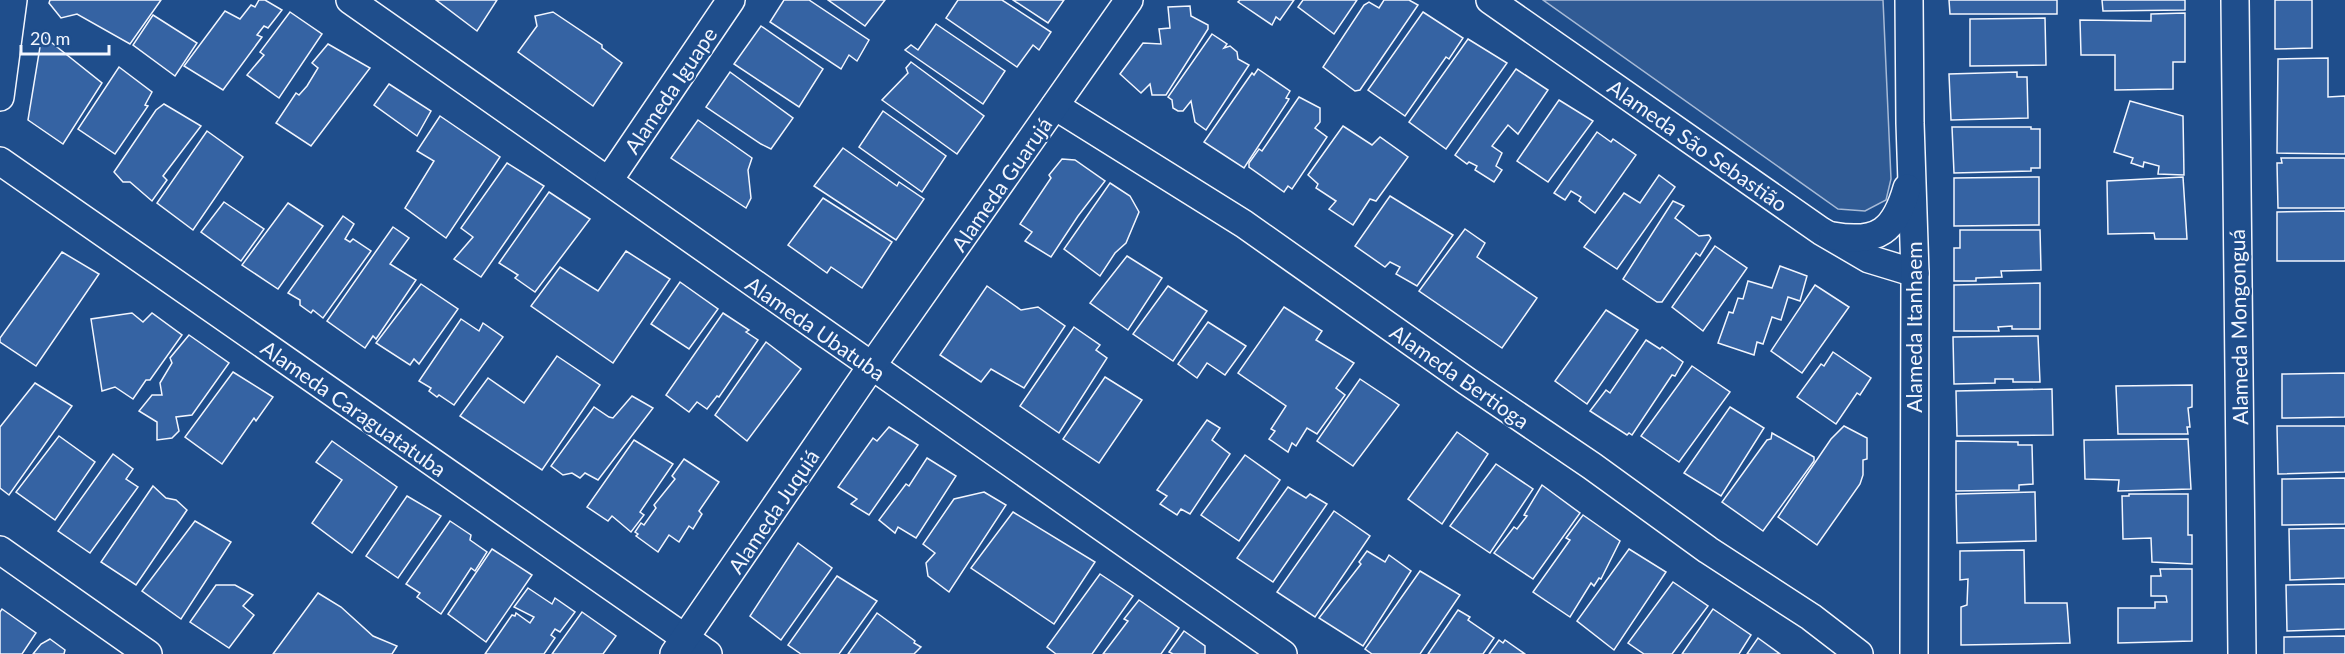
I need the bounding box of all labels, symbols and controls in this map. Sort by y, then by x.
scale bar [21,18,110,56]
street label: Alameda Iguape [619,22,721,158]
text: 20 m [30,27,70,49]
street label: Alameda São Sebastião [1603,74,1793,217]
street label: Alameda Guarujá [946,112,1056,256]
street label: Alameda Mongonguá [2224,229,2252,425]
street label: Alameda Itanhaem [1901,241,1926,413]
street label: Alameda Ubatuba [742,271,890,385]
street label: Alameda Bertioga [1386,319,1534,433]
street label: Alameda Caraguatatuba [257,335,451,481]
street label: Alameda Juquiá [722,444,824,578]

